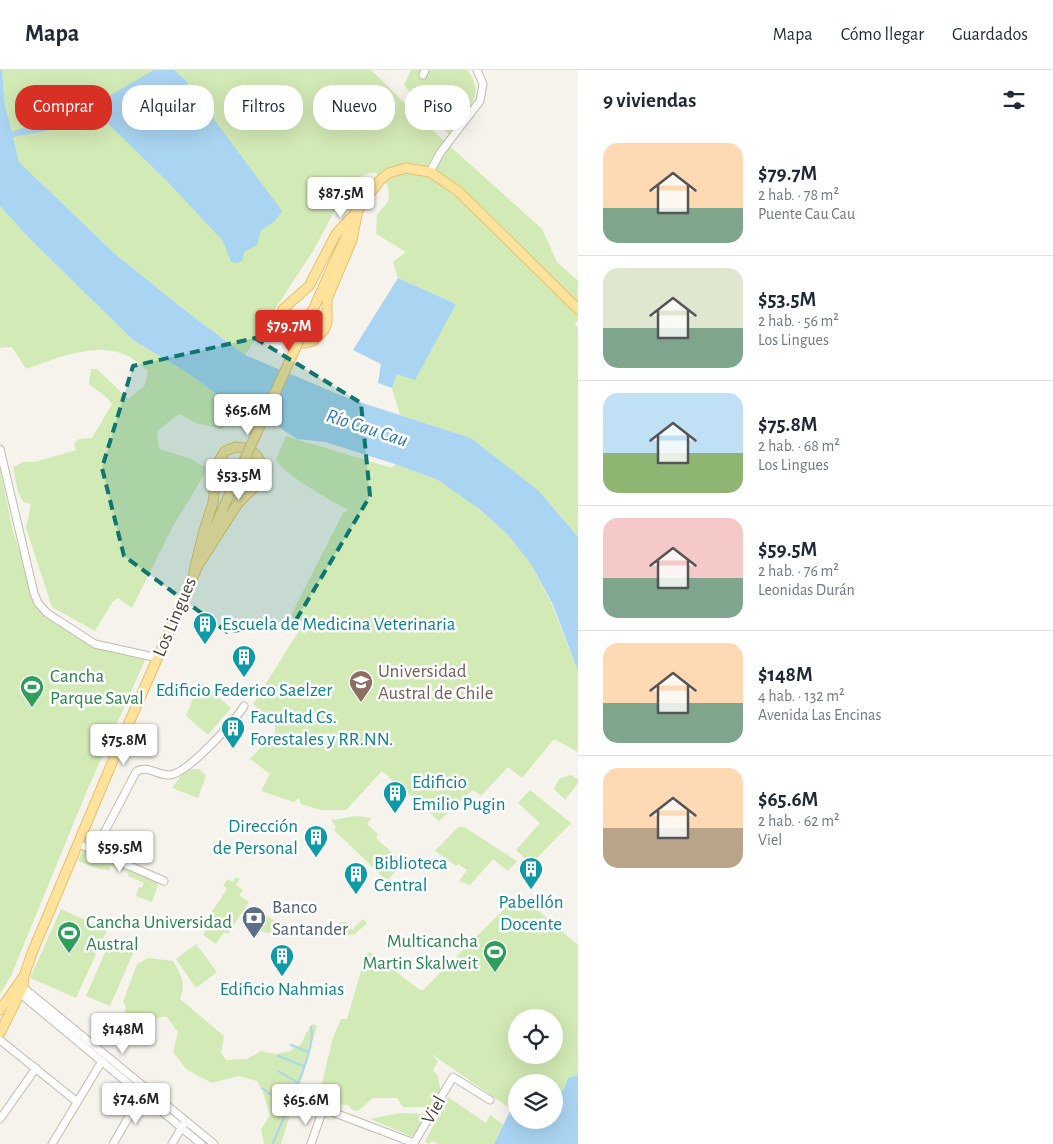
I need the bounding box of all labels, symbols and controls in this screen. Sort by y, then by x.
text: Mapa [25,22,79,46]
text: Mapa [773,26,813,44]
text: Cómo llegar [841,26,924,44]
text: Guardados [952,26,1028,44]
chip: Comprar [15,85,112,130]
chip: Alquilar [122,85,214,130]
chip: Filtros [224,85,303,130]
chip: Nuevo [313,85,395,130]
chip: Piso [405,85,470,130]
icon: filters [1000,86,1028,114]
text: 9 viviendas [603,90,696,111]
icon: home [643,163,703,223]
text: $79.7M [758,163,817,184]
pin: $87.5M [300,176,382,219]
text: $87.5M [318,185,364,201]
text: 2 hab. · 78 m² [758,187,839,203]
text: Puente Cau Cau [758,206,855,222]
icon: home [643,288,703,348]
text: $53.5M [758,289,816,310]
pin: $79.7M [248,310,330,352]
text: 2 hab. · 56 m² [758,313,839,329]
text: $79.7M [266,318,312,334]
text: Los Lingues [758,332,829,348]
pin: $65.6M [207,394,289,436]
text: $65.6M [225,402,271,418]
water label: Río Cau Cau [324,405,410,451]
icon: home [643,413,703,473]
text: $75.8M [758,414,818,435]
text: 2 hab. · 68 m² [758,438,840,454]
text: Los Lingues [758,457,829,473]
pin: $53.5M [198,458,280,501]
text: $53.5M [217,467,261,483]
icon: home [643,538,703,598]
text: $59.5M [758,539,817,560]
text: 2 hab. · 76 m² [758,563,839,579]
street label: Los Lingues [150,575,200,659]
text: Leonidas Durán [758,582,855,598]
building icon: Escuela de Medicina Veterinaria [192,611,218,645]
place label: Escuela de Medicina Veterinaria [222,615,456,634]
building icon: Edificio Federico Saelzer [231,644,257,678]
place label: Universidad Austral de Chile [378,662,493,703]
icon: home [643,663,703,723]
text: $148M [758,664,813,685]
place label: Cancha Parque Saval [50,667,144,708]
school or university icon: Universidad Austral de Chile [348,669,374,703]
sports icon: Cancha Parque Saval [19,674,45,708]
place label: Edificio Federico Saelzer [156,681,332,700]
text: 4 hab. · 132 m² [758,688,845,704]
text: Avenida Las Encinas [758,707,881,723]
place label: Facultad Cs. Forestales y RR.NN. [250,708,393,749]
building icon: Facultad Cs. Forestales y RR.NN. [220,715,246,749]
pin: $75.8M [83,724,165,766]
text: $75.8M [101,732,147,748]
place label: Edificio Emilio Pugin [412,773,505,814]
building icon: Edificio Emilio Pugin [382,780,408,814]
icon: home [643,788,703,848]
text: $65.6M [758,789,818,810]
text: 2 hab. · 62 m² [758,813,840,829]
place label: Dirección de Personal [213,817,298,858]
building icon: Dirección de Personal [303,824,329,858]
pin: $59.5M [79,830,161,873]
text: Viel [758,832,782,848]
text: $59.5M [97,839,143,855]
place label: Biblioteca Central [374,854,448,895]
building icon: Pabellón Docente [518,856,544,890]
building icon: Biblioteca Central [343,861,369,895]
place label: Pabellón Docente [498,893,564,934]
place label: Banco Santander [272,898,348,939]
bank icon: Banco Santander [241,905,267,939]
place label: Cancha Universidad Austral [86,913,232,954]
sports icon: Cancha Universidad Austral [56,920,82,954]
place label: Multicancha Martin Skalweit [362,932,478,973]
sports icon: Multicancha Martin Skalweit [482,939,508,973]
building icon: Edificio Nahmias [269,943,295,977]
place label: Edificio Nahmias [220,980,344,999]
map controls [508,1009,563,1129]
button: locate [508,1009,563,1064]
pin: $148M [88,1012,158,1055]
text: $148M [102,1021,144,1037]
button: layers [508,1074,563,1129]
pin: $74.6M [95,1082,177,1125]
pin: $65.6M [265,1084,347,1126]
text: $74.6M [113,1091,159,1107]
text: $65.6M [283,1092,329,1108]
street label: Viel [419,1093,449,1127]

